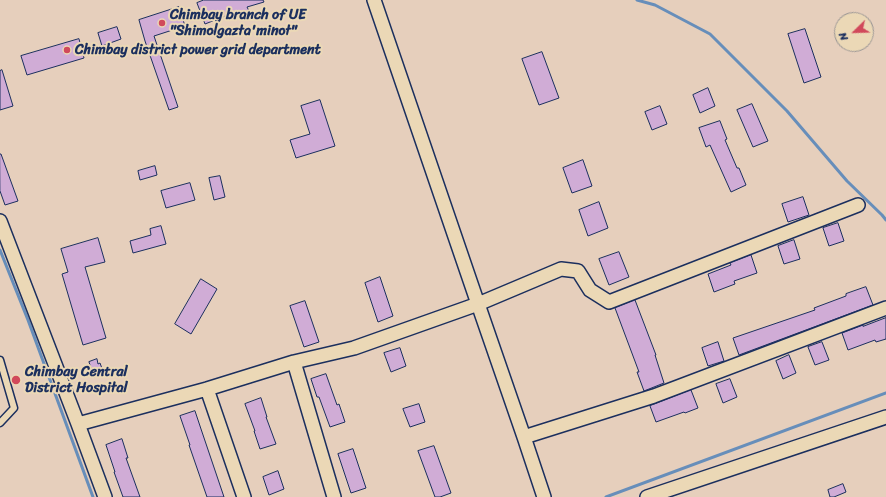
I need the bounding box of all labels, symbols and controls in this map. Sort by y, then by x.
place label: Chimbay branch of UE "Shimolgazta'minot" [170,7,306,40]
north arrow [834,12,874,52]
marker: Chimbay branch of UE "Shimolgazta'minot" [157,18,167,28]
text: N [833,29,854,44]
place label: Chimbay district power grid department [75,42,321,58]
marker: Chimbay district power grid department [62,45,72,55]
place label: Chimbay Central District Hospital [25,364,128,396]
marker: Chimbay Central District Hospital [10,374,22,386]

